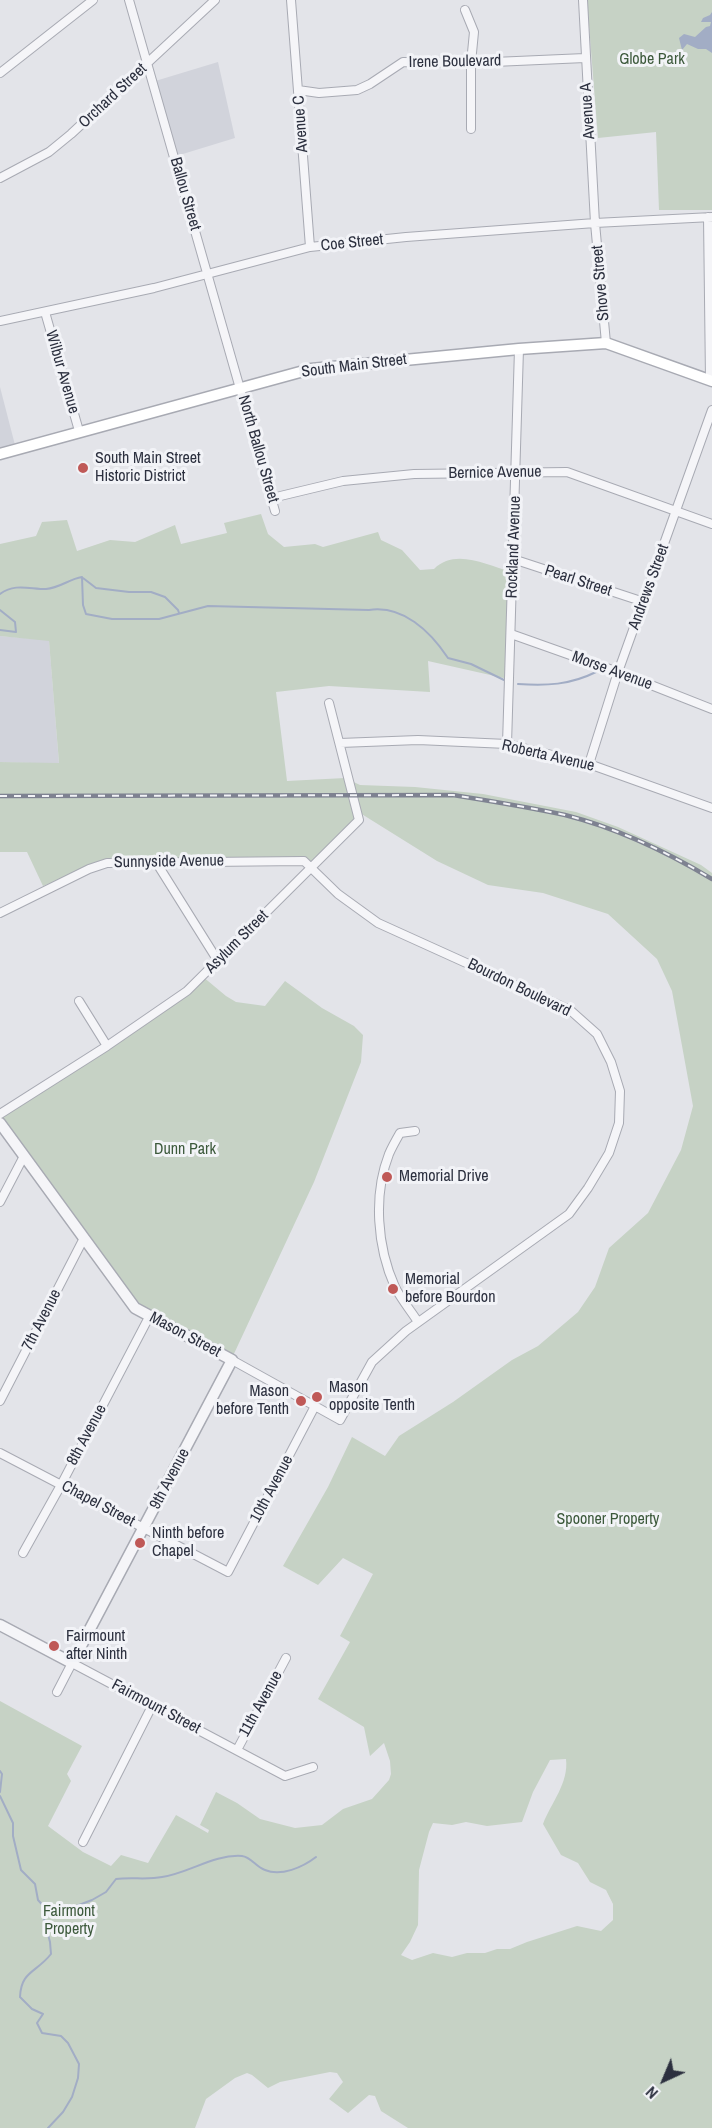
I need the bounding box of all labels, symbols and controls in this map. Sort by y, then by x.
park label: Globe Park [619,50,685,70]
street label: Irene Boulevard [409,52,501,72]
street label: Orchard Street [75,60,151,132]
street label: Avenue A [576,82,600,140]
street label: Avenue C [289,95,313,153]
street label: Ballou Street [165,155,205,233]
street label: Coe Street [320,230,384,256]
street label: Shove Street [588,244,614,322]
street label: Wilbur Avenue [41,328,83,416]
street label: South Main Street [300,350,408,382]
street label: North Ballou Street [233,393,283,505]
place label: South Main Street Historic District [95,449,201,487]
marker: South Main Street Historic District [76,461,90,475]
street label: Bernice Avenue [448,463,542,483]
street label: Rockland Avenue [503,495,525,599]
street label: Andrews Street [625,542,673,632]
street label: Pearl Street [542,561,614,601]
street label: Morse Avenue [569,648,655,694]
street label: Roberta Avenue [500,736,596,776]
street label: Sunnyside Avenue [114,851,224,873]
street label: Asylum Street [201,906,273,978]
street label: Bourdon Boulevard [464,955,574,1021]
park label: Dunn Park [154,1140,216,1160]
place label: Memorial Drive [399,1167,489,1187]
marker: Memorial Drive [380,1170,394,1184]
place label: Memorial before Bourdon [405,1270,495,1308]
marker: Memorial before Bourdon [386,1282,400,1296]
street label: 7th Avenue [18,1286,66,1354]
street label: Mason Street [146,1308,224,1362]
place label: Mason opposite Tenth [329,1378,415,1416]
place label: Mason before Tenth [216,1382,289,1420]
marker: Mason opposite Tenth [310,1390,324,1404]
marker: Mason before Tenth [294,1394,308,1408]
street label: 8th Avenue [63,1401,111,1469]
street label: 9th Avenue [146,1445,194,1513]
street label: 10th Avenue [246,1452,298,1526]
street label: Chapel Street [58,1477,138,1531]
park label: Spooner Property [557,1510,659,1530]
place label: Ninth before Chapel [152,1524,224,1562]
marker: Ninth before Chapel [133,1536,147,1550]
place label: Fairmount after Ninth [66,1627,127,1665]
marker: Fairmount after Ninth [47,1639,61,1653]
street label: 11th Avenue [235,1668,287,1740]
street label: Fairmount Street [108,1676,204,1738]
park label: Fairmont Property [43,1902,95,1940]
north arrow [634,2050,694,2110]
text: N [640,2082,663,2104]

